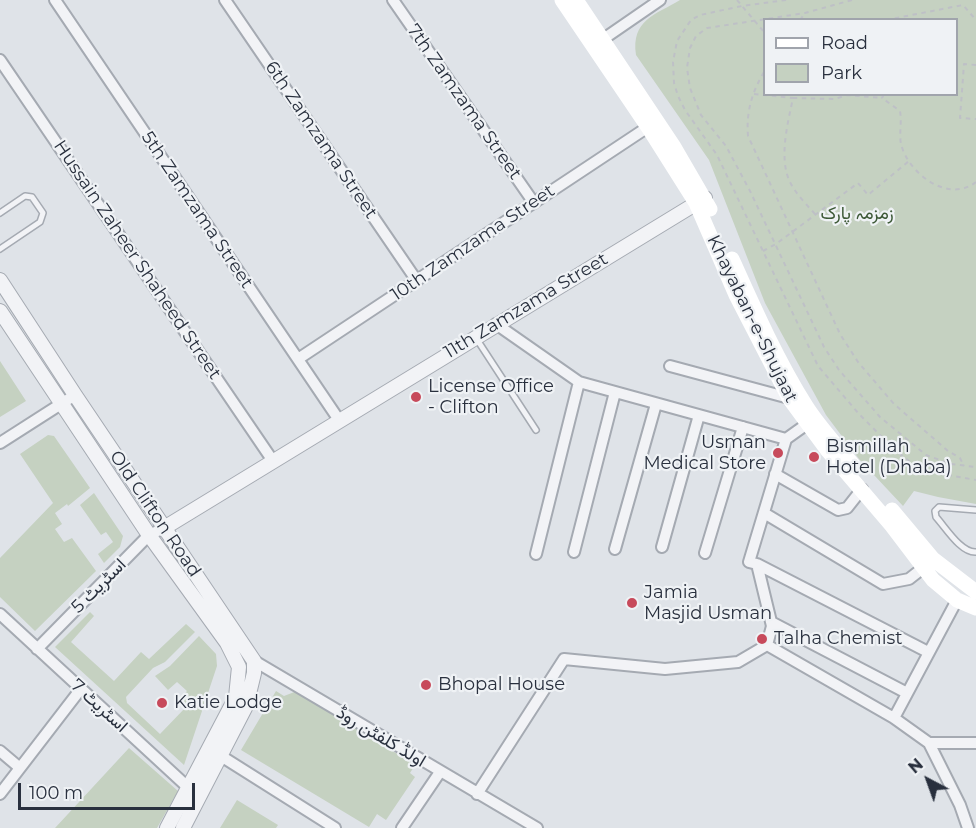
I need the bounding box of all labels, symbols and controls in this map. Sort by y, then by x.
legend [763,18,958,96]
street label: 7th Zamzama Street [402,20,526,184]
text: Road [821,32,868,54]
street label: 6th Zamzama Street [260,57,382,223]
text: Park [821,62,862,84]
street label: 5th Zamzama Street [136,127,258,293]
street label: Hussain Zaheer Shaheed Street [49,136,225,384]
street label: 10th Zamzama Street [387,180,559,306]
park label: زمزمہ پارک [820,203,894,225]
street label: Khayaban-e-Shujaat [702,232,802,406]
street label: 11th Zamzama Street [440,249,612,363]
place label: License Office - Clifton [428,376,554,418]
marker: License Office - Clifton [409,390,423,404]
place label: Usman Medical Store [643,432,766,474]
place label: Bismillah Hotel (Dhaba) [826,436,952,478]
marker: Usman Medical Store [771,446,785,460]
street label: Old Clifton Road [105,447,205,581]
marker: Bismillah Hotel (Dhaba) [807,450,821,464]
street label: اسٹریٹ 5 [67,554,131,618]
place label: Jamia Masjid Usman [644,582,772,624]
marker: Jamia Masjid Usman [625,596,639,610]
place label: Talha Chemist [774,628,903,650]
marker: Talha Chemist [755,632,769,646]
place label: Bhopal House [438,674,565,696]
street label: اسٹریٹ 7 [66,675,132,737]
marker: Bhopal House [419,678,433,692]
place label: Katie Lodge [174,692,282,714]
marker: Katie Lodge [155,696,169,710]
street label: اولڈ کلفٹن روڈ [332,702,430,772]
north arrow [898,750,958,810]
text: N [905,755,927,777]
scale bar [21,771,198,809]
text: 100 m [29,782,83,804]

